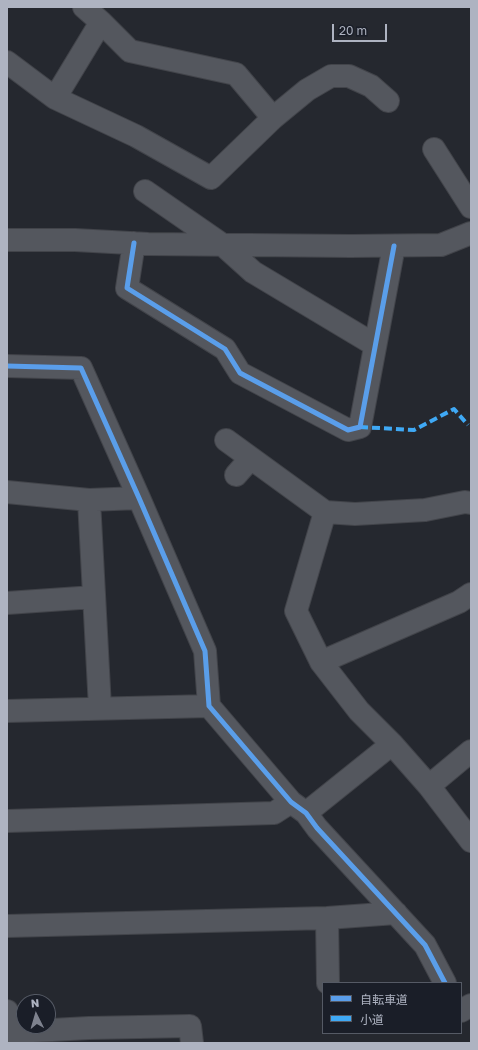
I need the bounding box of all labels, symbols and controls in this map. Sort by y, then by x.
scale bar [334,16,389,42]
text: 20 m [339,23,367,38]
legend [322,982,462,1034]
text: 自転車道 [360,992,408,1007]
north arrow [16,994,56,1034]
text: N [30,996,40,1009]
text: 小道 [360,1012,384,1027]

